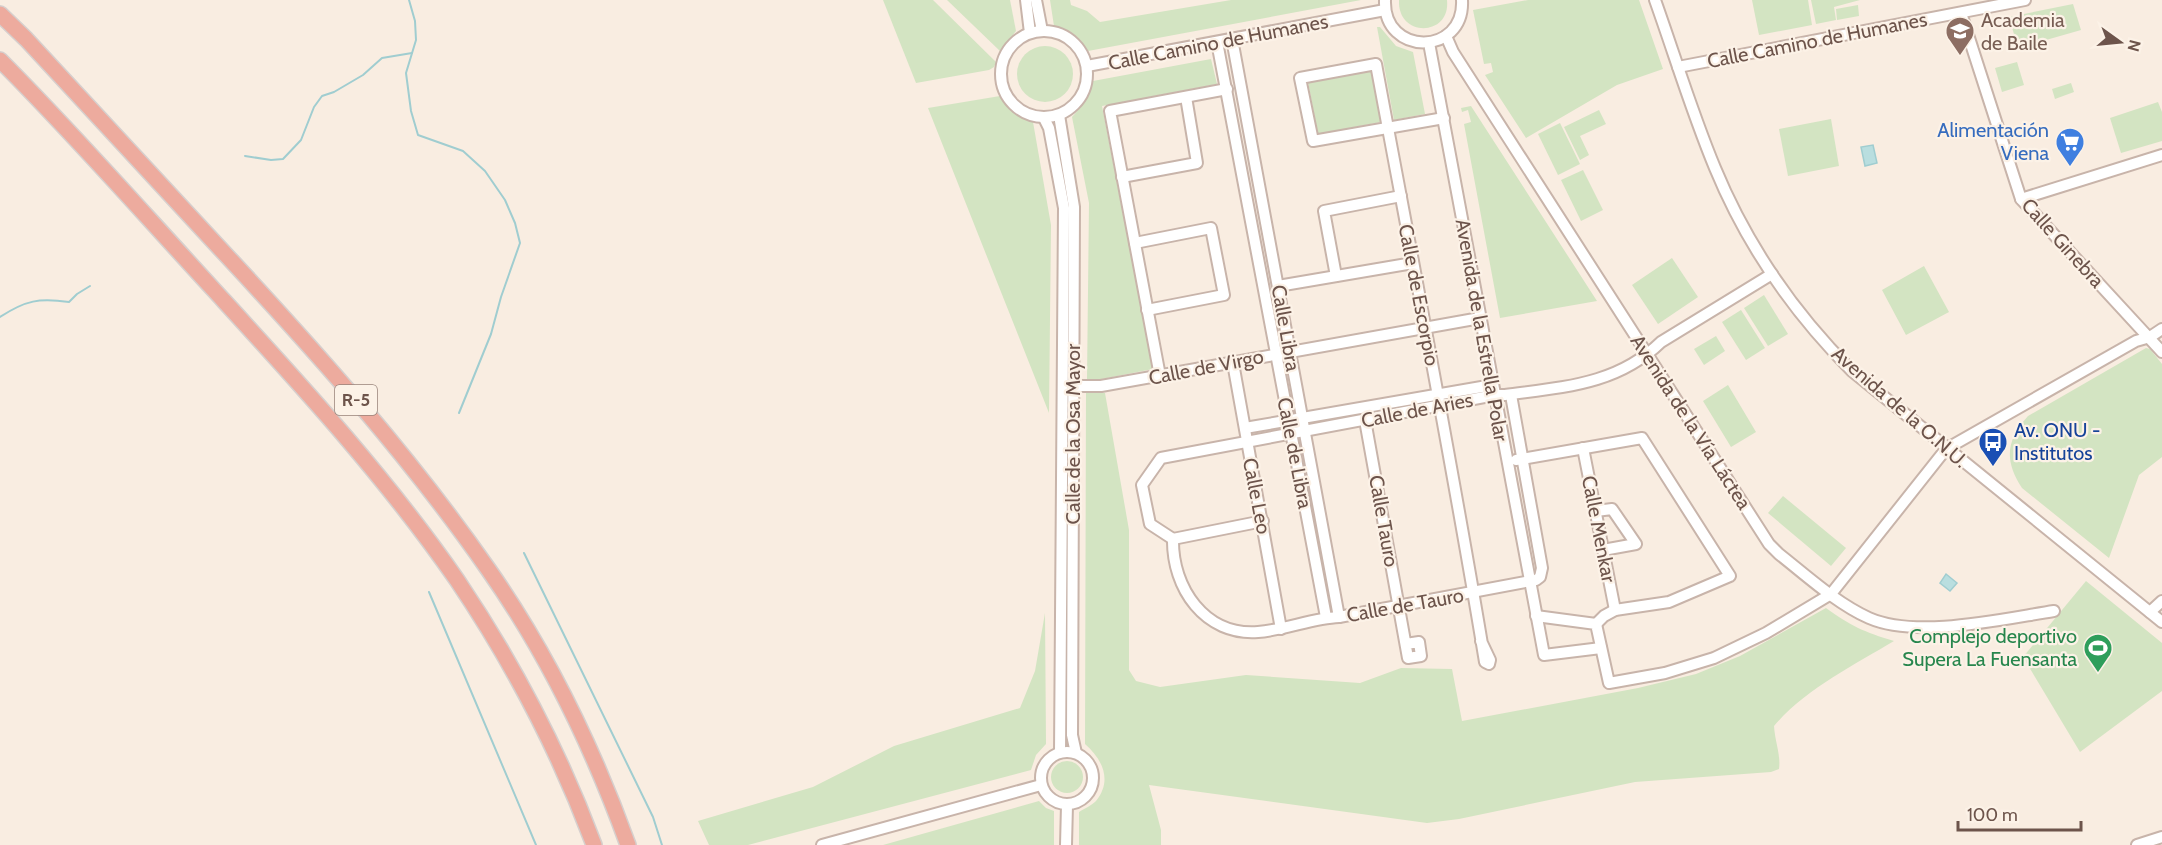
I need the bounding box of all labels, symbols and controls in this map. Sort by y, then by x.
street label: Calle Camino de Humanes [1705,7,1929,73]
place label: Academia de Baile [1981,8,2065,55]
street label: Calle Camino de Humanes [1106,9,1330,75]
north arrow [2090,12,2150,72]
school or university icon: Academia de Baile [1944,15,1976,57]
text: N [2123,38,2145,54]
place label: Alimentación Viena [1937,118,2049,165]
supermarket icon: Alimentación Viena [2054,126,2086,168]
street label: Calle Ginebra [2017,193,2110,293]
street label: Avenida de la Estrella Polar [1451,217,1514,444]
street label: Calle de Escorpio [1394,222,1444,368]
street label: Calle Libra [1267,283,1305,373]
street label: Avenida de la Vía Láctea [1626,330,1757,514]
street label: Avenida de la O.N.U. [1827,341,1973,473]
street label: Calle de la Osa Mayor [1061,343,1085,524]
street label: Calle de Virgo [1147,344,1265,390]
road number: R-5 [335,385,377,415]
street label: Calle de Aries [1359,387,1475,433]
street label: Calle de Libra [1272,395,1318,511]
place label: Av. ONU - Institutos [2014,418,2100,465]
bus stop icon: Av. ONU - Institutos [1977,426,2009,468]
street label: Calle Leo [1238,456,1276,536]
street label: Calle Tauro [1364,473,1404,569]
street label: Calle Menkar [1577,474,1621,585]
street label: Calle de Tauro [1345,583,1465,627]
place label: Complejo deportivo Supera La Fuensanta [1902,624,2077,671]
sports icon: Complejo deportivo Supera La Fuensanta [2082,632,2114,674]
scale bar [1958,794,2081,832]
text: 100 m [1967,804,2018,826]

